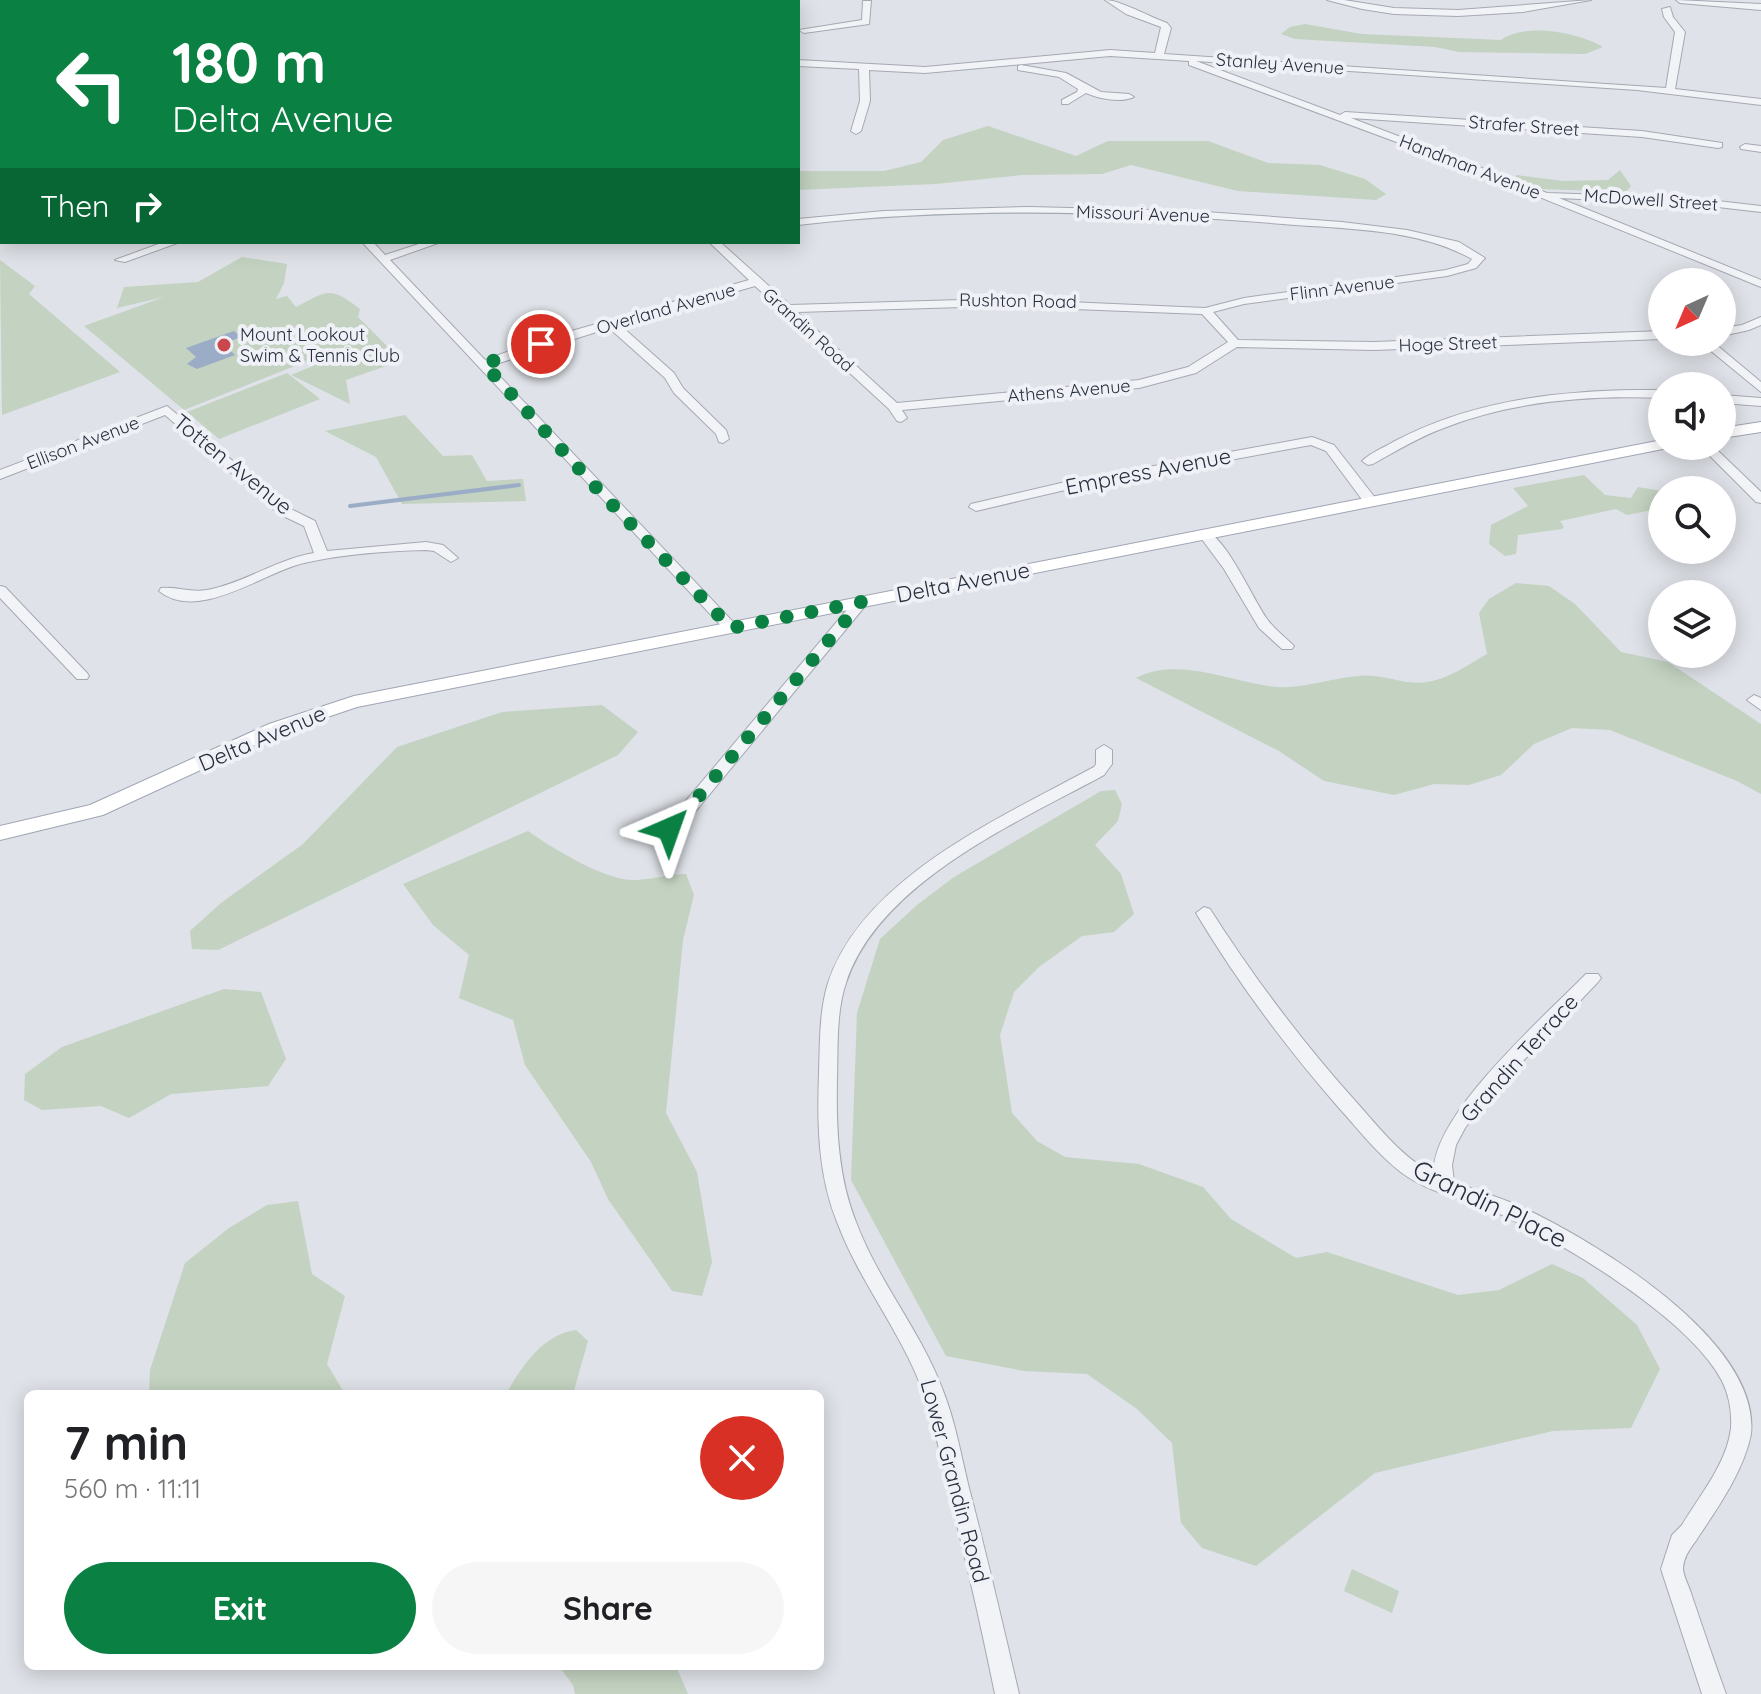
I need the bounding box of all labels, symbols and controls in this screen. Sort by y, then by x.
text: 180 m [172,27,326,97]
icon: left [40,32,144,136]
street label: Stanley Avenue [1215,48,1345,79]
text: Delta Avenue [172,96,394,141]
street label: Strafer Street [1468,110,1580,141]
street label: Handman Avenue [1396,129,1544,204]
street label: McDowell Street [1583,183,1719,216]
icon: right [125,184,169,228]
text: Then [40,187,109,225]
street label: Missouri Avenue [1076,200,1210,227]
north arrow [1648,268,1736,356]
map controls [1648,268,1736,668]
street label: Flinn Avenue [1288,270,1396,305]
street label: Overland Avenue [594,278,738,339]
street label: Grandin Road [758,283,859,377]
street label: Rushton Road [959,288,1077,313]
pin [507,310,575,378]
icon: arrive [519,322,563,366]
place label: Mount Lookout Swim & Tennis Club [240,323,400,367]
street label: Hoge Street [1398,330,1498,357]
marker: Mount Lookout Swim & Tennis Club [215,336,233,354]
button: sound [1648,372,1736,460]
street label: Athens Avenue [1007,374,1131,407]
street label: Totten Avenue [168,407,298,521]
street label: Ellison Avenue [23,411,142,475]
street label: Empress Avenue [1063,441,1233,501]
button: search [1648,476,1736,564]
street label: Delta Avenue [894,555,1032,609]
button: layers [1648,580,1736,668]
street label: Delta Avenue [194,699,330,777]
position arrow [627,787,711,871]
street label: Grandin Terrace [1454,988,1584,1128]
street label: Grandin Place [1408,1152,1573,1255]
street label: Lower Grandin Road [914,1376,996,1586]
text: 7 min [64,1412,188,1472]
button: close [700,1416,784,1500]
text: 560 m · 11:11 [64,1472,201,1505]
button: Exit [64,1562,416,1654]
button: Share [432,1562,784,1654]

